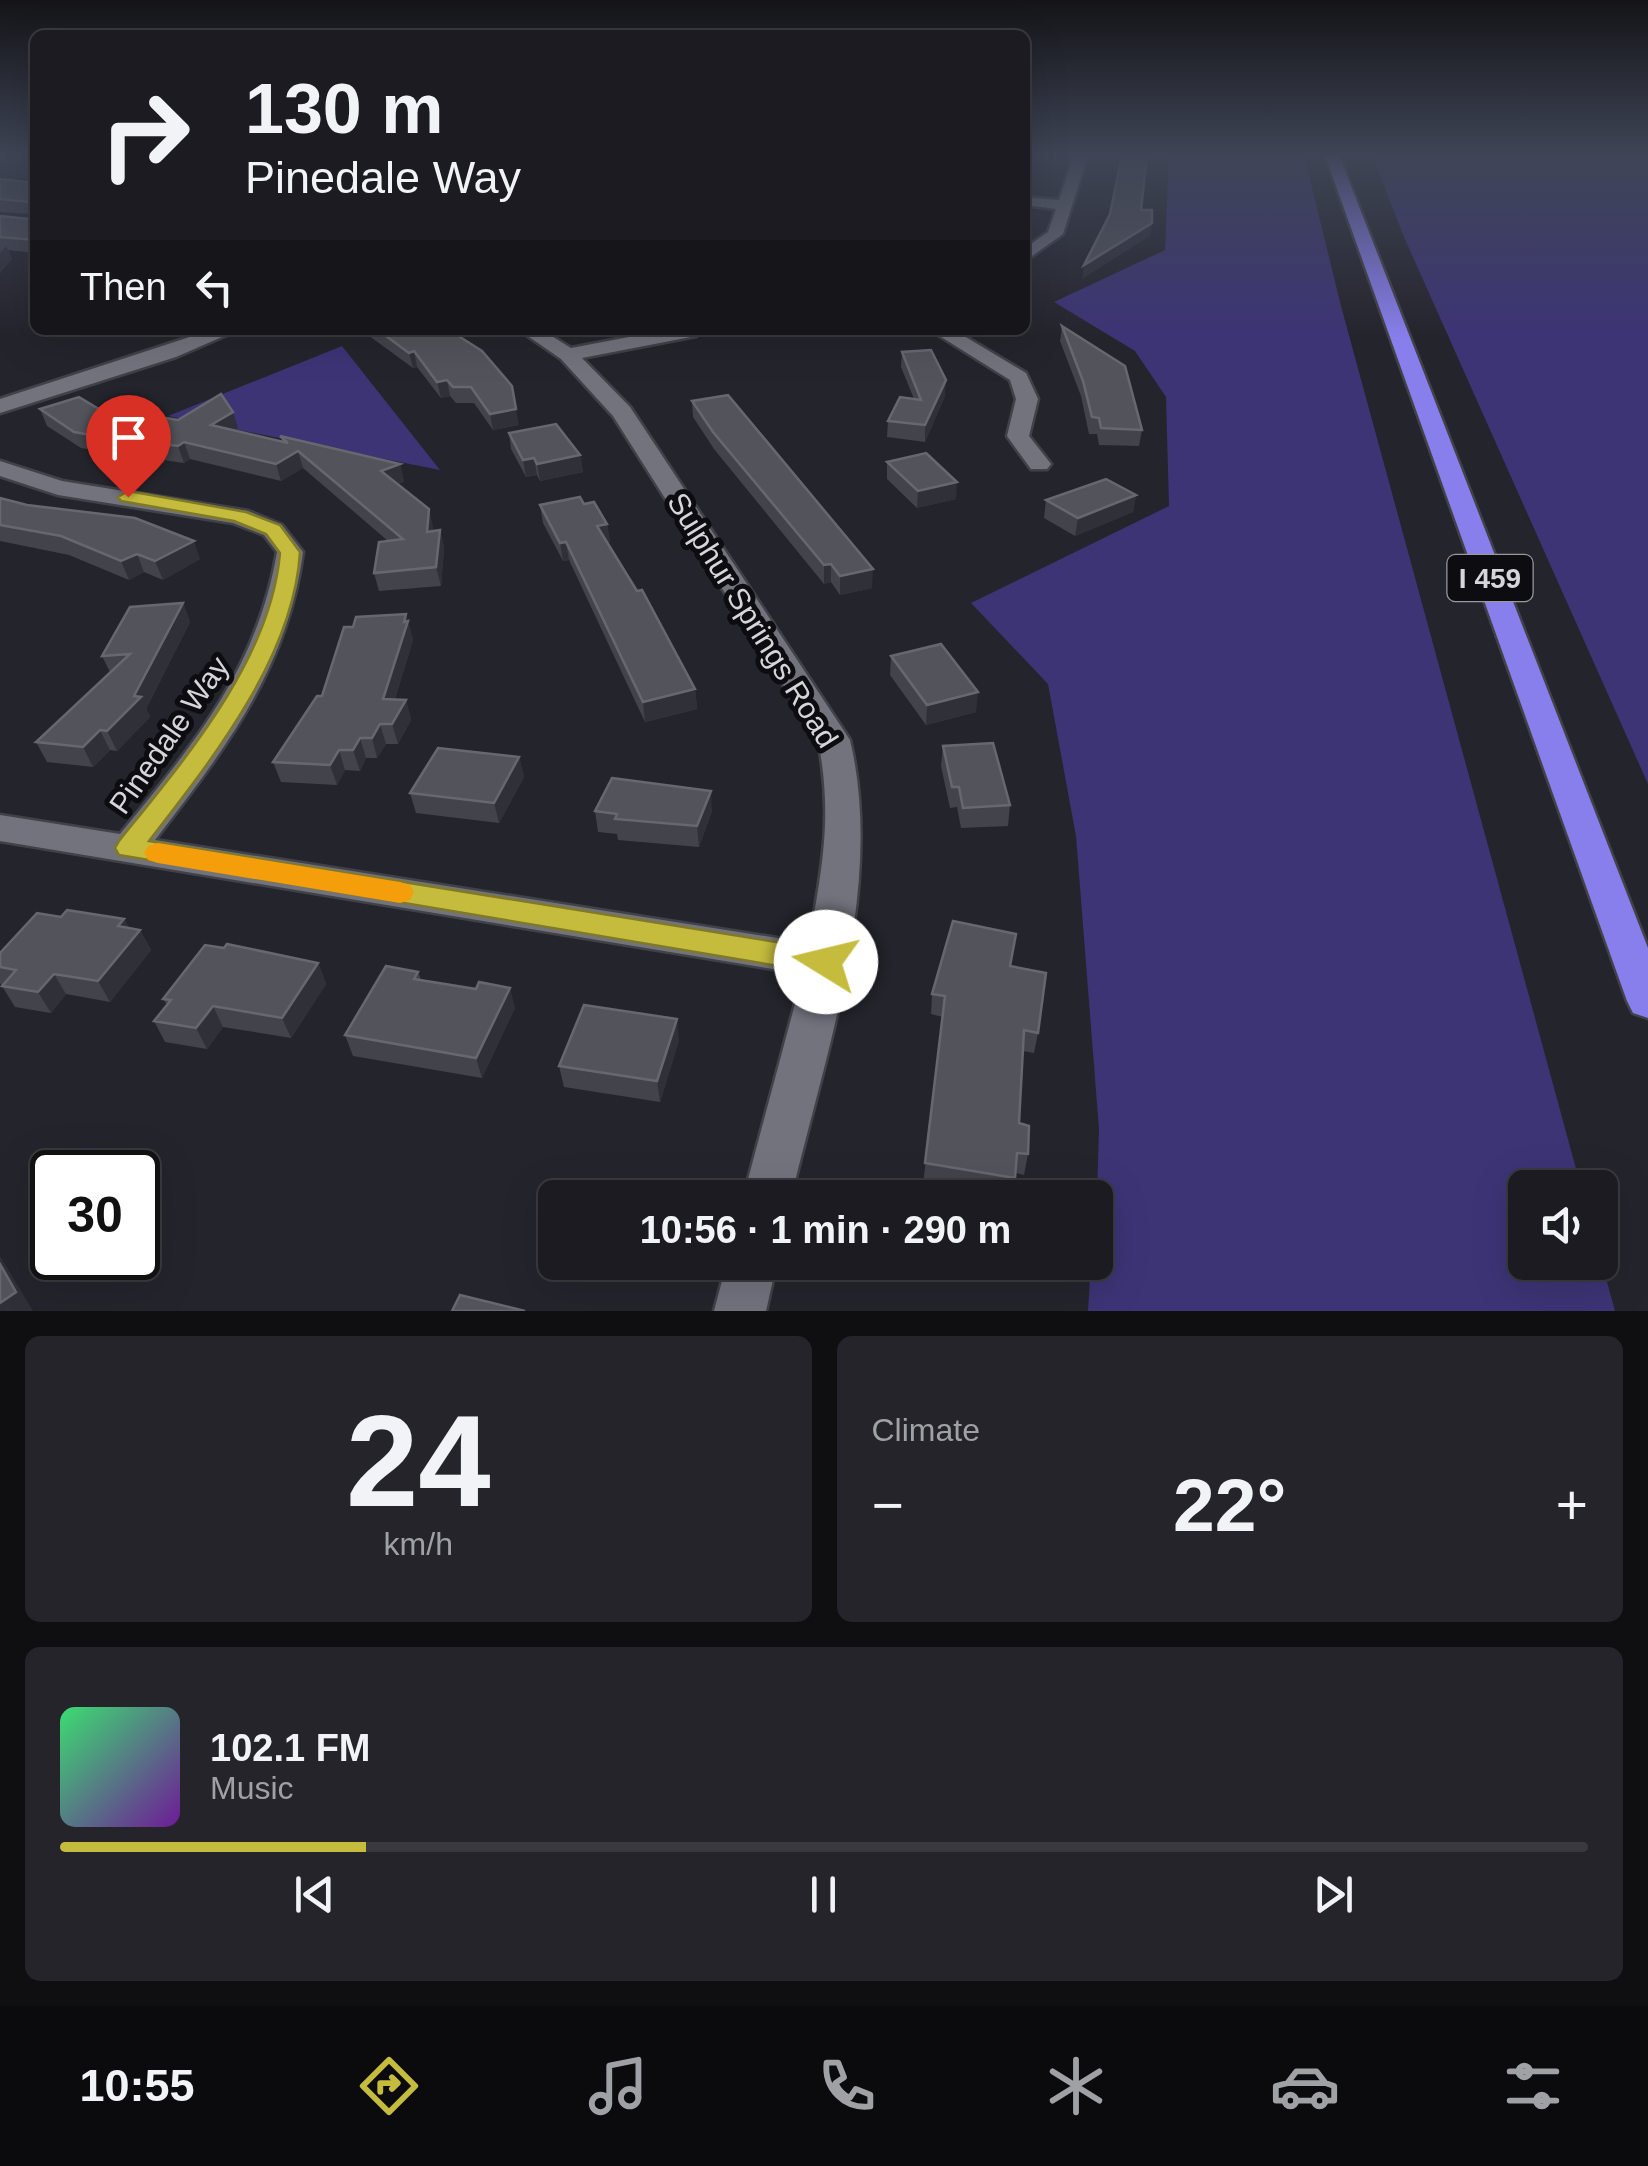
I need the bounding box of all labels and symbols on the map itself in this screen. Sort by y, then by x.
pin [86,395,171,498]
street label: Sulphur Springs Road [661,487,845,753]
road number: I 459 [1448,555,1532,601]
street label: Pinedale Way [103,650,235,820]
position arrow [774,910,878,1014]
speed limit sign: 30 [30,1150,160,1280]

